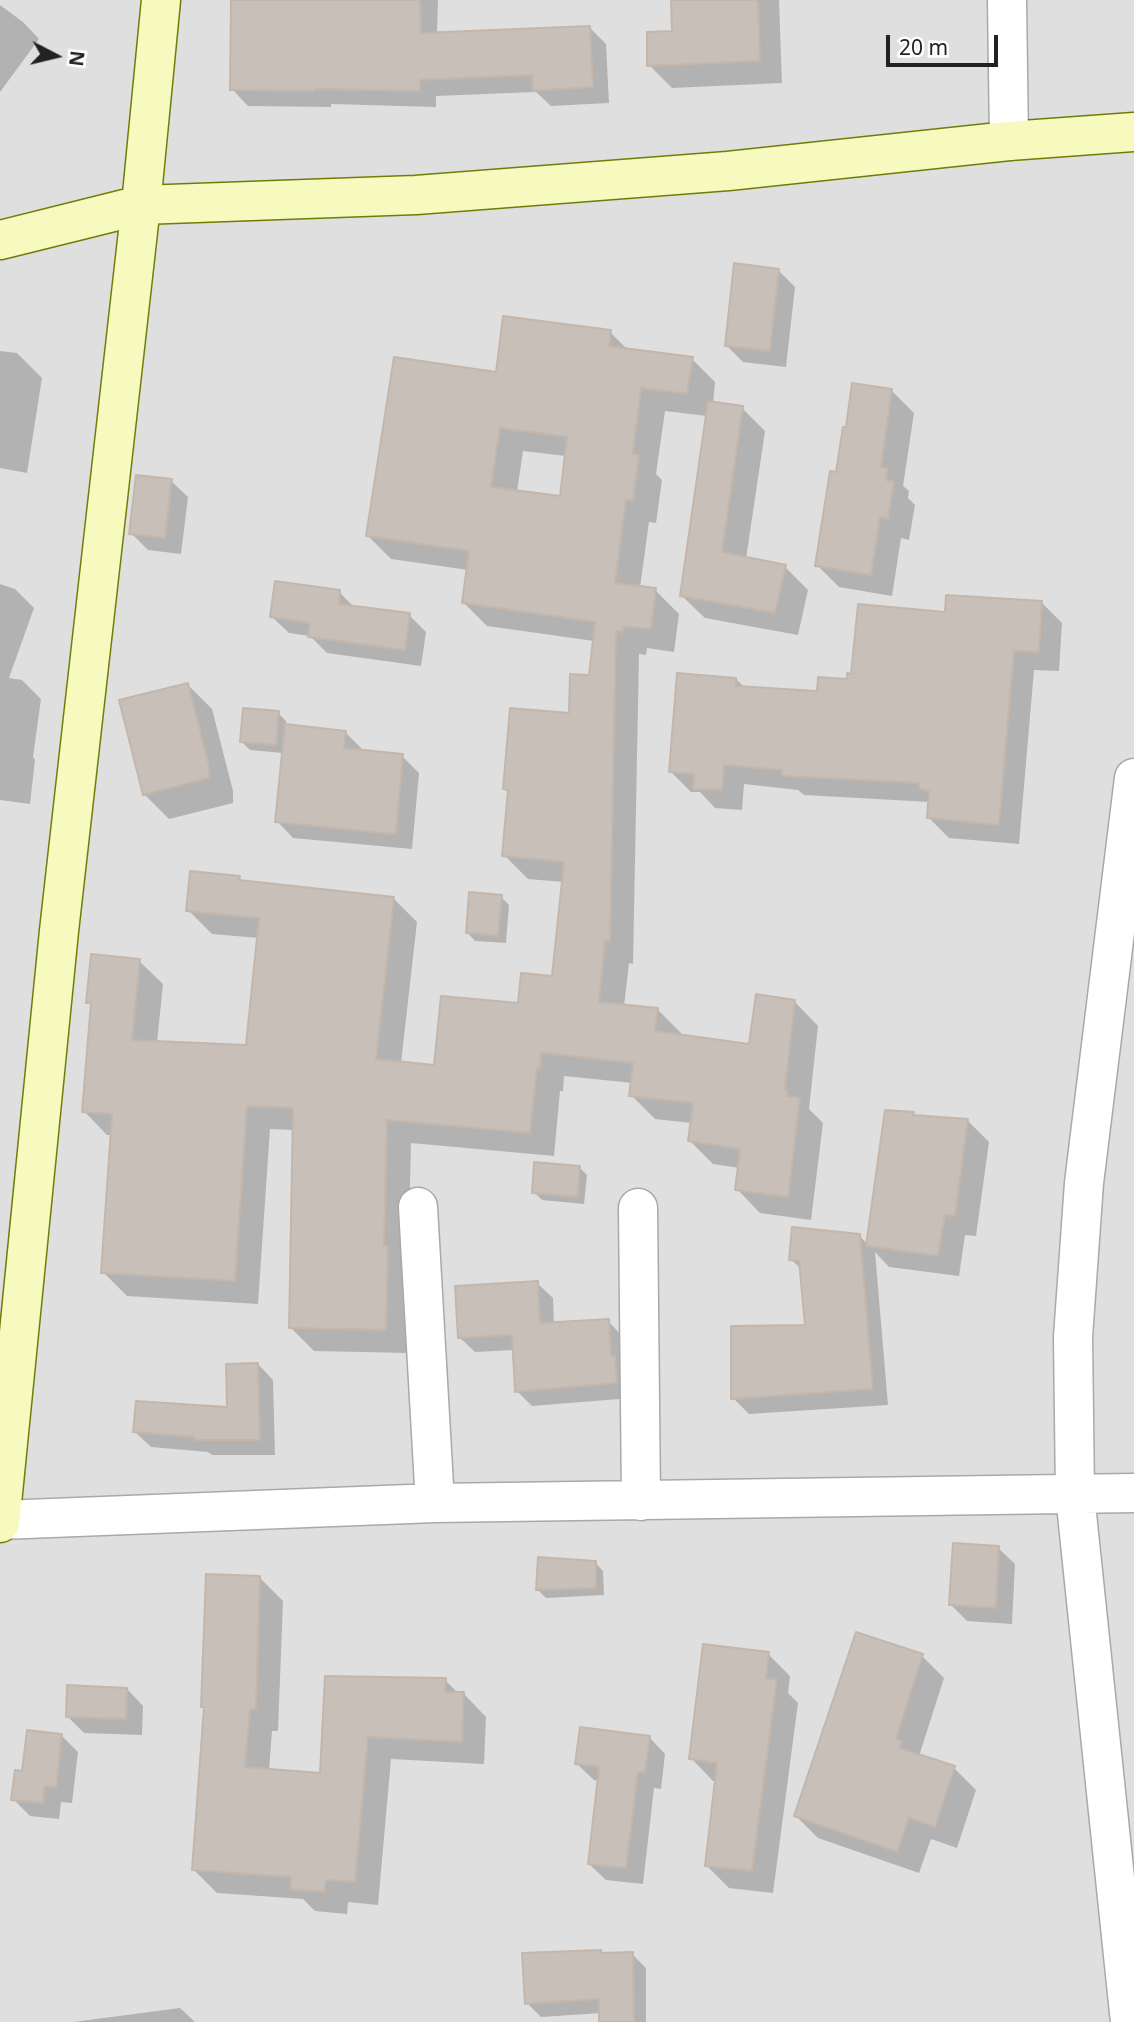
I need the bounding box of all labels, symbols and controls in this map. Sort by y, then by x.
north arrow [21,21,91,91]
scale bar [889,21,1001,65]
text: 20 m [899,33,948,61]
text: N [63,49,91,68]

